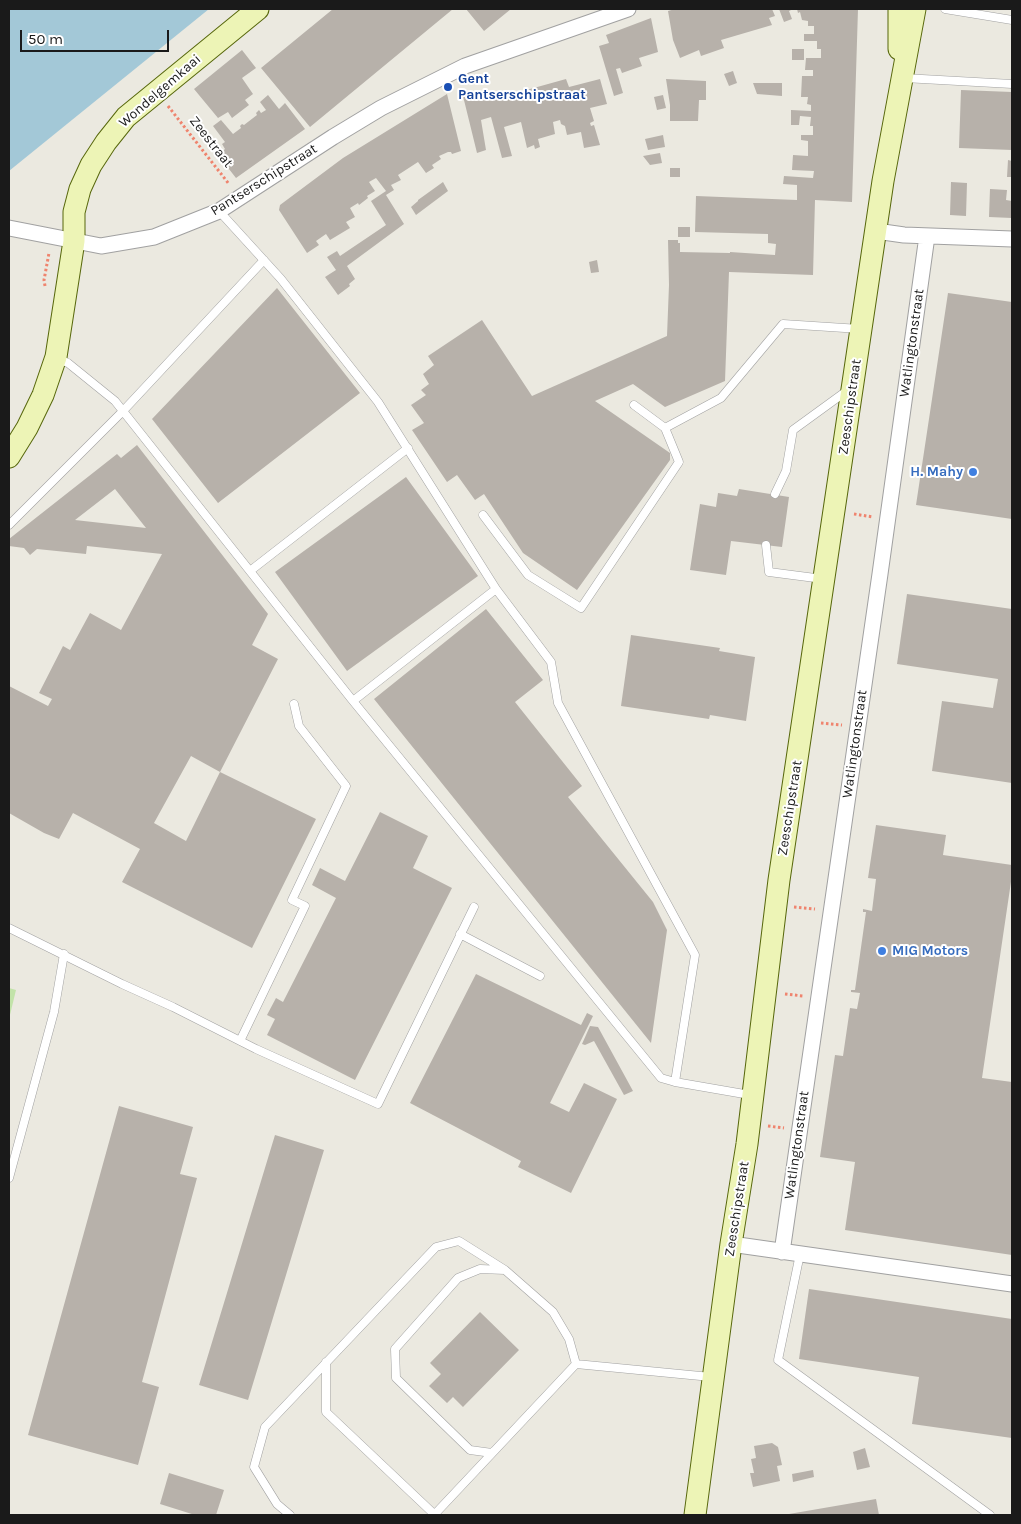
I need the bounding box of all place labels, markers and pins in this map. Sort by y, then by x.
place label: Gent Pantserschipstraat [458,71,586,104]
marker: Gent Pantserschipstraat [442,81,454,93]
place label: H. Mahy [910,464,963,480]
marker: H. Mahy [967,466,979,478]
place label: MIG Motors [892,943,968,959]
marker: MIG Motors [876,945,888,957]

